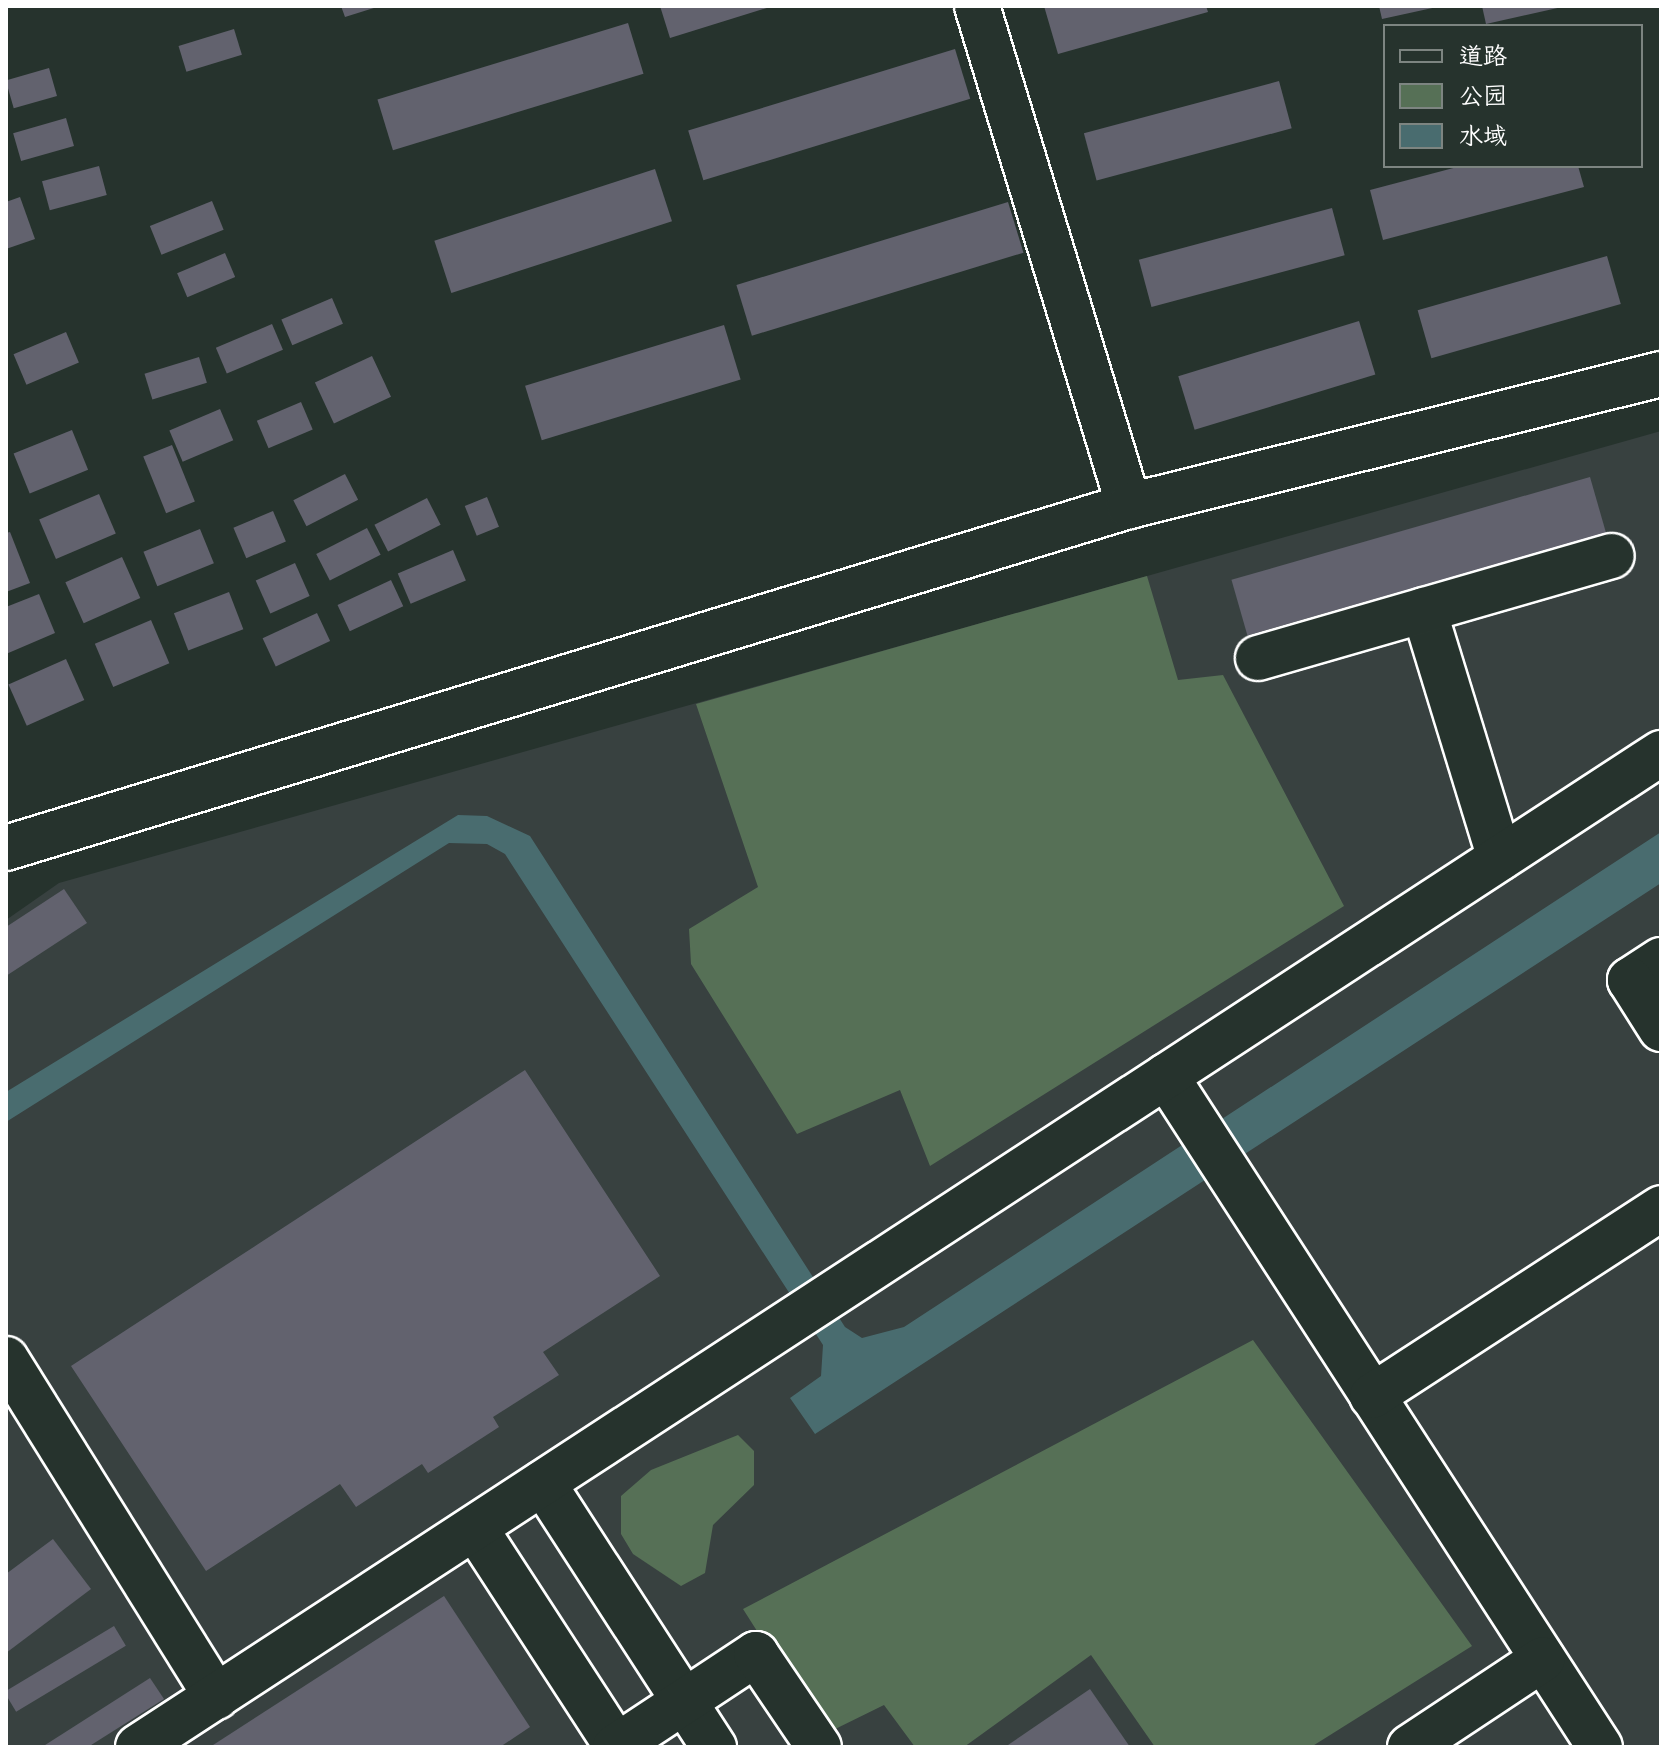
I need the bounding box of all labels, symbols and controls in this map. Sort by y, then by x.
legend [1383,24,1643,168]
text: 道路 [1459,40,1507,74]
text: 公园 [1459,80,1507,114]
text: 水域 [1459,120,1507,154]

